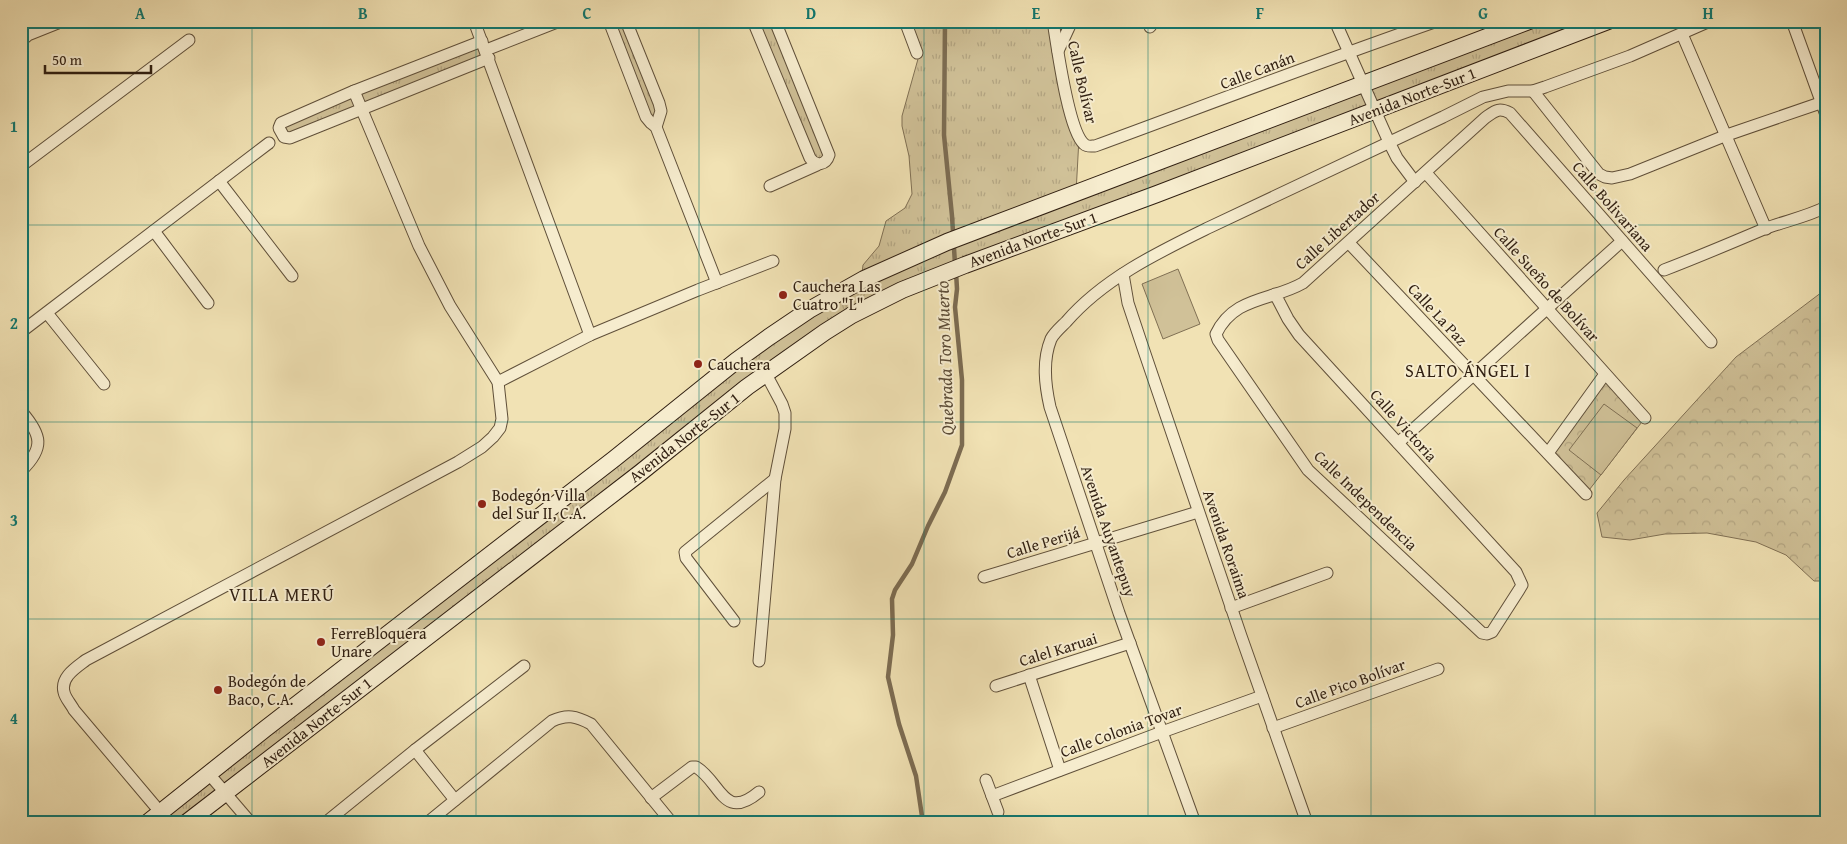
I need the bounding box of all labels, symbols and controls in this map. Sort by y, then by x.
text: A [135,1,146,25]
text: B [358,1,368,25]
text: C [582,1,592,25]
text: D [806,1,816,25]
text: E [1032,1,1041,25]
text: F [1256,1,1264,25]
text: G [1478,1,1488,25]
text: H [1702,1,1714,25]
street label: Calle Bolívar [1062,38,1104,126]
scale bar [45,42,151,74]
street label: Calle Canán [1216,45,1298,95]
text: 50 m [52,49,83,70]
street label: Avenida Norte-Sur 1 [1345,61,1479,131]
text: 1 [10,114,18,138]
street label: Calle Bolivariana [1567,156,1659,257]
street label: Calle Libertador [1289,185,1385,275]
street label: Avenida Norte-Sur 1 [965,205,1101,273]
street label: Calle Sueño de Bolívar [1488,221,1606,348]
place label: Cauchera Las Cuatro "L" [793,274,881,316]
street label: Calle La Paz [1403,277,1473,351]
water label: Quebrada Toro Muerto [928,280,961,436]
marker: Cauchera Las Cuatro "L" [777,289,789,301]
text: 2 [10,311,18,335]
place label: Cauchera [708,352,771,376]
district label: SALTO ÁNGEL I [1405,357,1531,384]
marker: Cauchera [692,358,704,370]
street label: Calle Victoria [1365,383,1444,467]
street label: Avenida Norte-Sur 1 [623,386,745,488]
street label: Calle Independencia [1309,444,1423,556]
street label: Avenida Auyantepuy [1075,462,1143,600]
place label: Bodegón Villa del Sur II, C.A. [492,483,586,525]
street label: Avenida Roraima [1197,486,1257,602]
marker: Bodegón Villa del Sur II, C.A. [476,498,488,510]
text: 3 [10,508,18,532]
street label: Calle Perijá [1003,519,1083,564]
district label: VILLA MERÚ [229,581,335,608]
place label: FerreBloquera Unare [331,621,427,663]
street label: Calel Karuai [1016,626,1101,672]
marker: FerreBloquera Unare [315,636,327,648]
street label: Calle Pico Bolívar [1291,652,1409,714]
place label: Bodegón de Baco, C.A. [228,669,306,711]
street label: Avenida Norte-Sur 1 [255,671,377,773]
marker: Bodegón de Baco, C.A. [212,684,224,696]
street label: Calle Colonia Tovar [1057,697,1186,763]
text: 4 [10,706,18,730]

